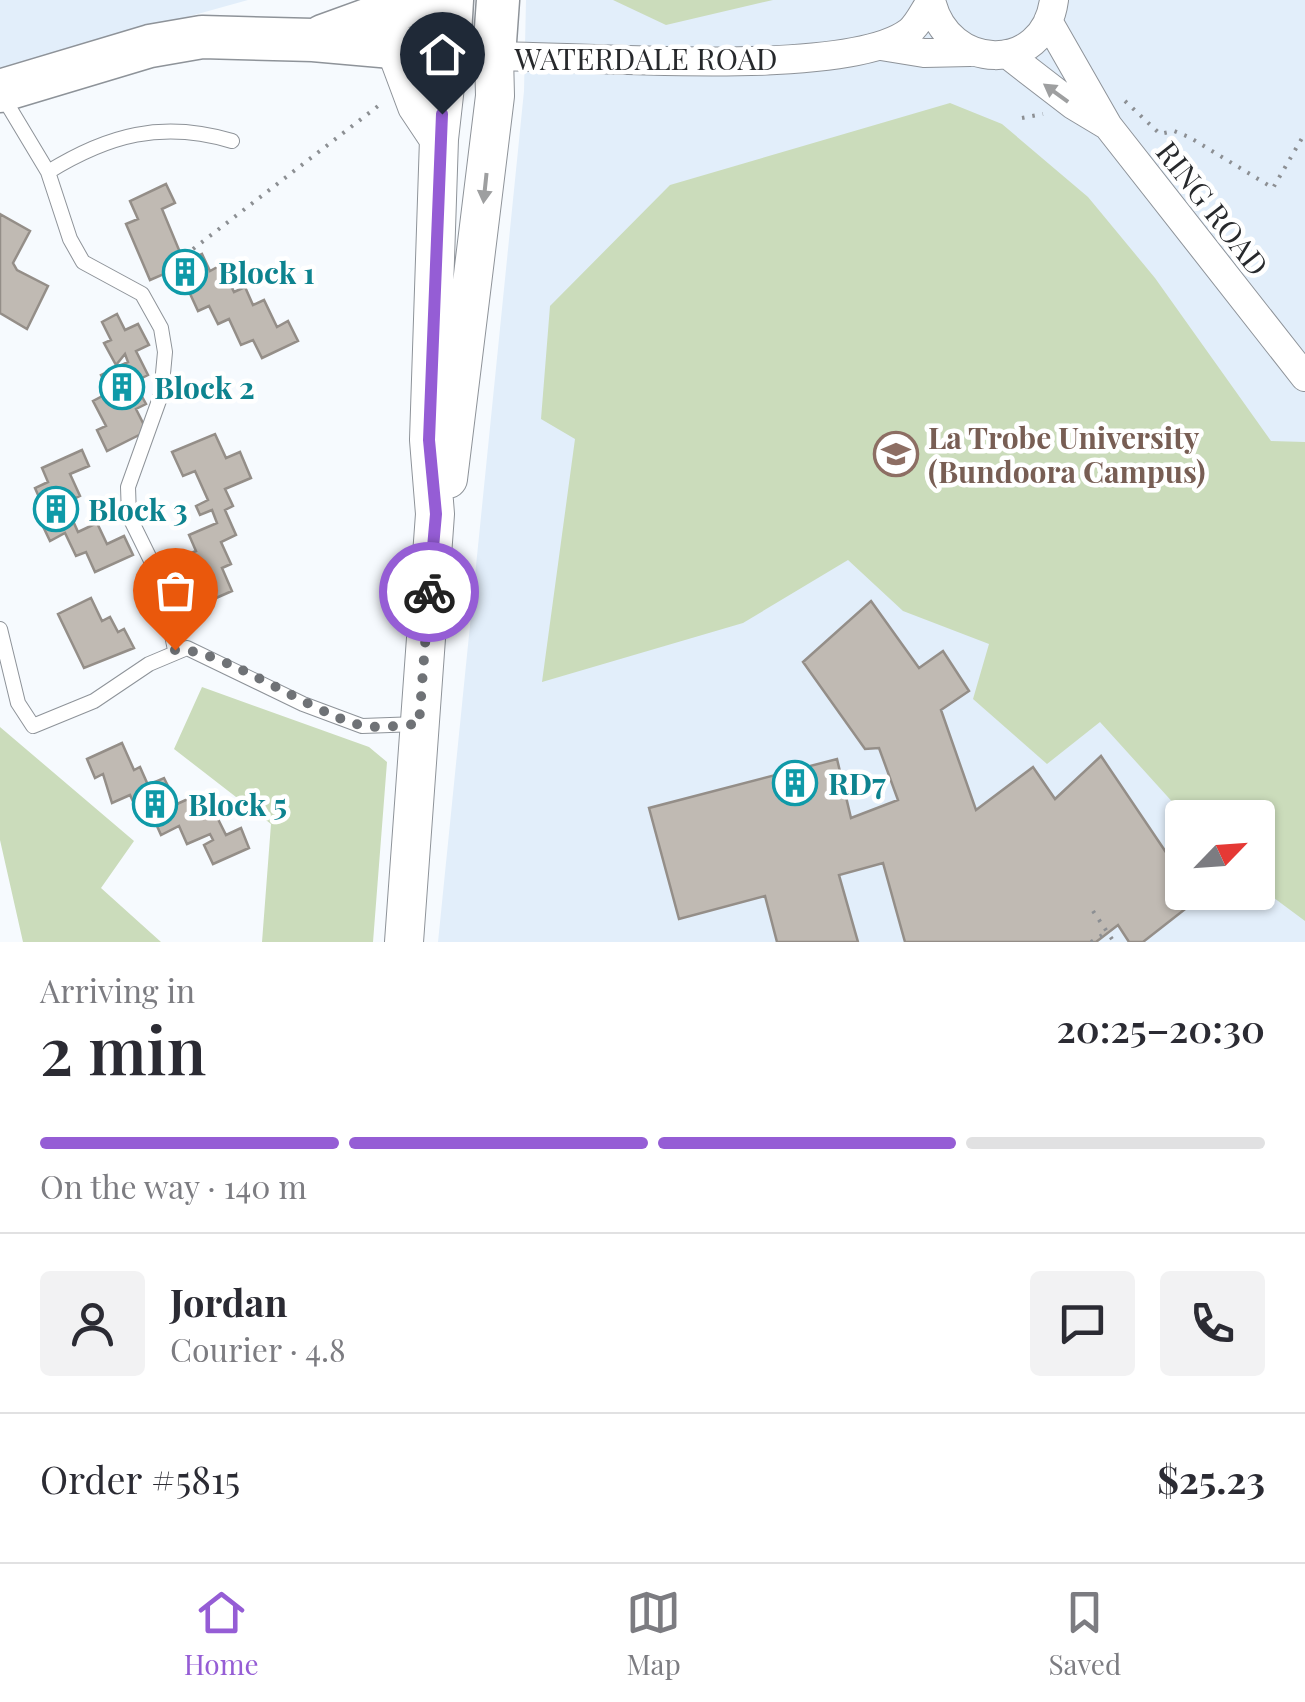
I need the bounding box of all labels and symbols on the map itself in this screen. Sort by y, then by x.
pin [400,12,485,115]
street label: WATERDALE ROAD [513,38,778,78]
one-way arrow [1043,83,1069,103]
street label: RING ROAD [1148,133,1278,283]
one-way arrow [477,173,493,205]
building icon: Block 1 [162,249,208,295]
place label: Block 1 [218,252,315,292]
building icon: Block 2 [99,364,145,410]
place label: Block 2 [154,367,255,407]
place label: La Trobe University (Bundoora Campus) [928,417,1206,491]
school or university icon: La Trobe University (Bundoora Campus) [873,431,919,477]
building icon: Block 3 [33,486,79,532]
place label: Block 3 [88,489,188,529]
courier [379,542,479,642]
pin [133,548,218,651]
building icon: RD7 [772,760,818,806]
place label: RD7 [828,763,886,803]
building icon: Block 5 [132,781,178,827]
place label: Block 5 [188,784,287,824]
north arrow [1165,800,1275,910]

